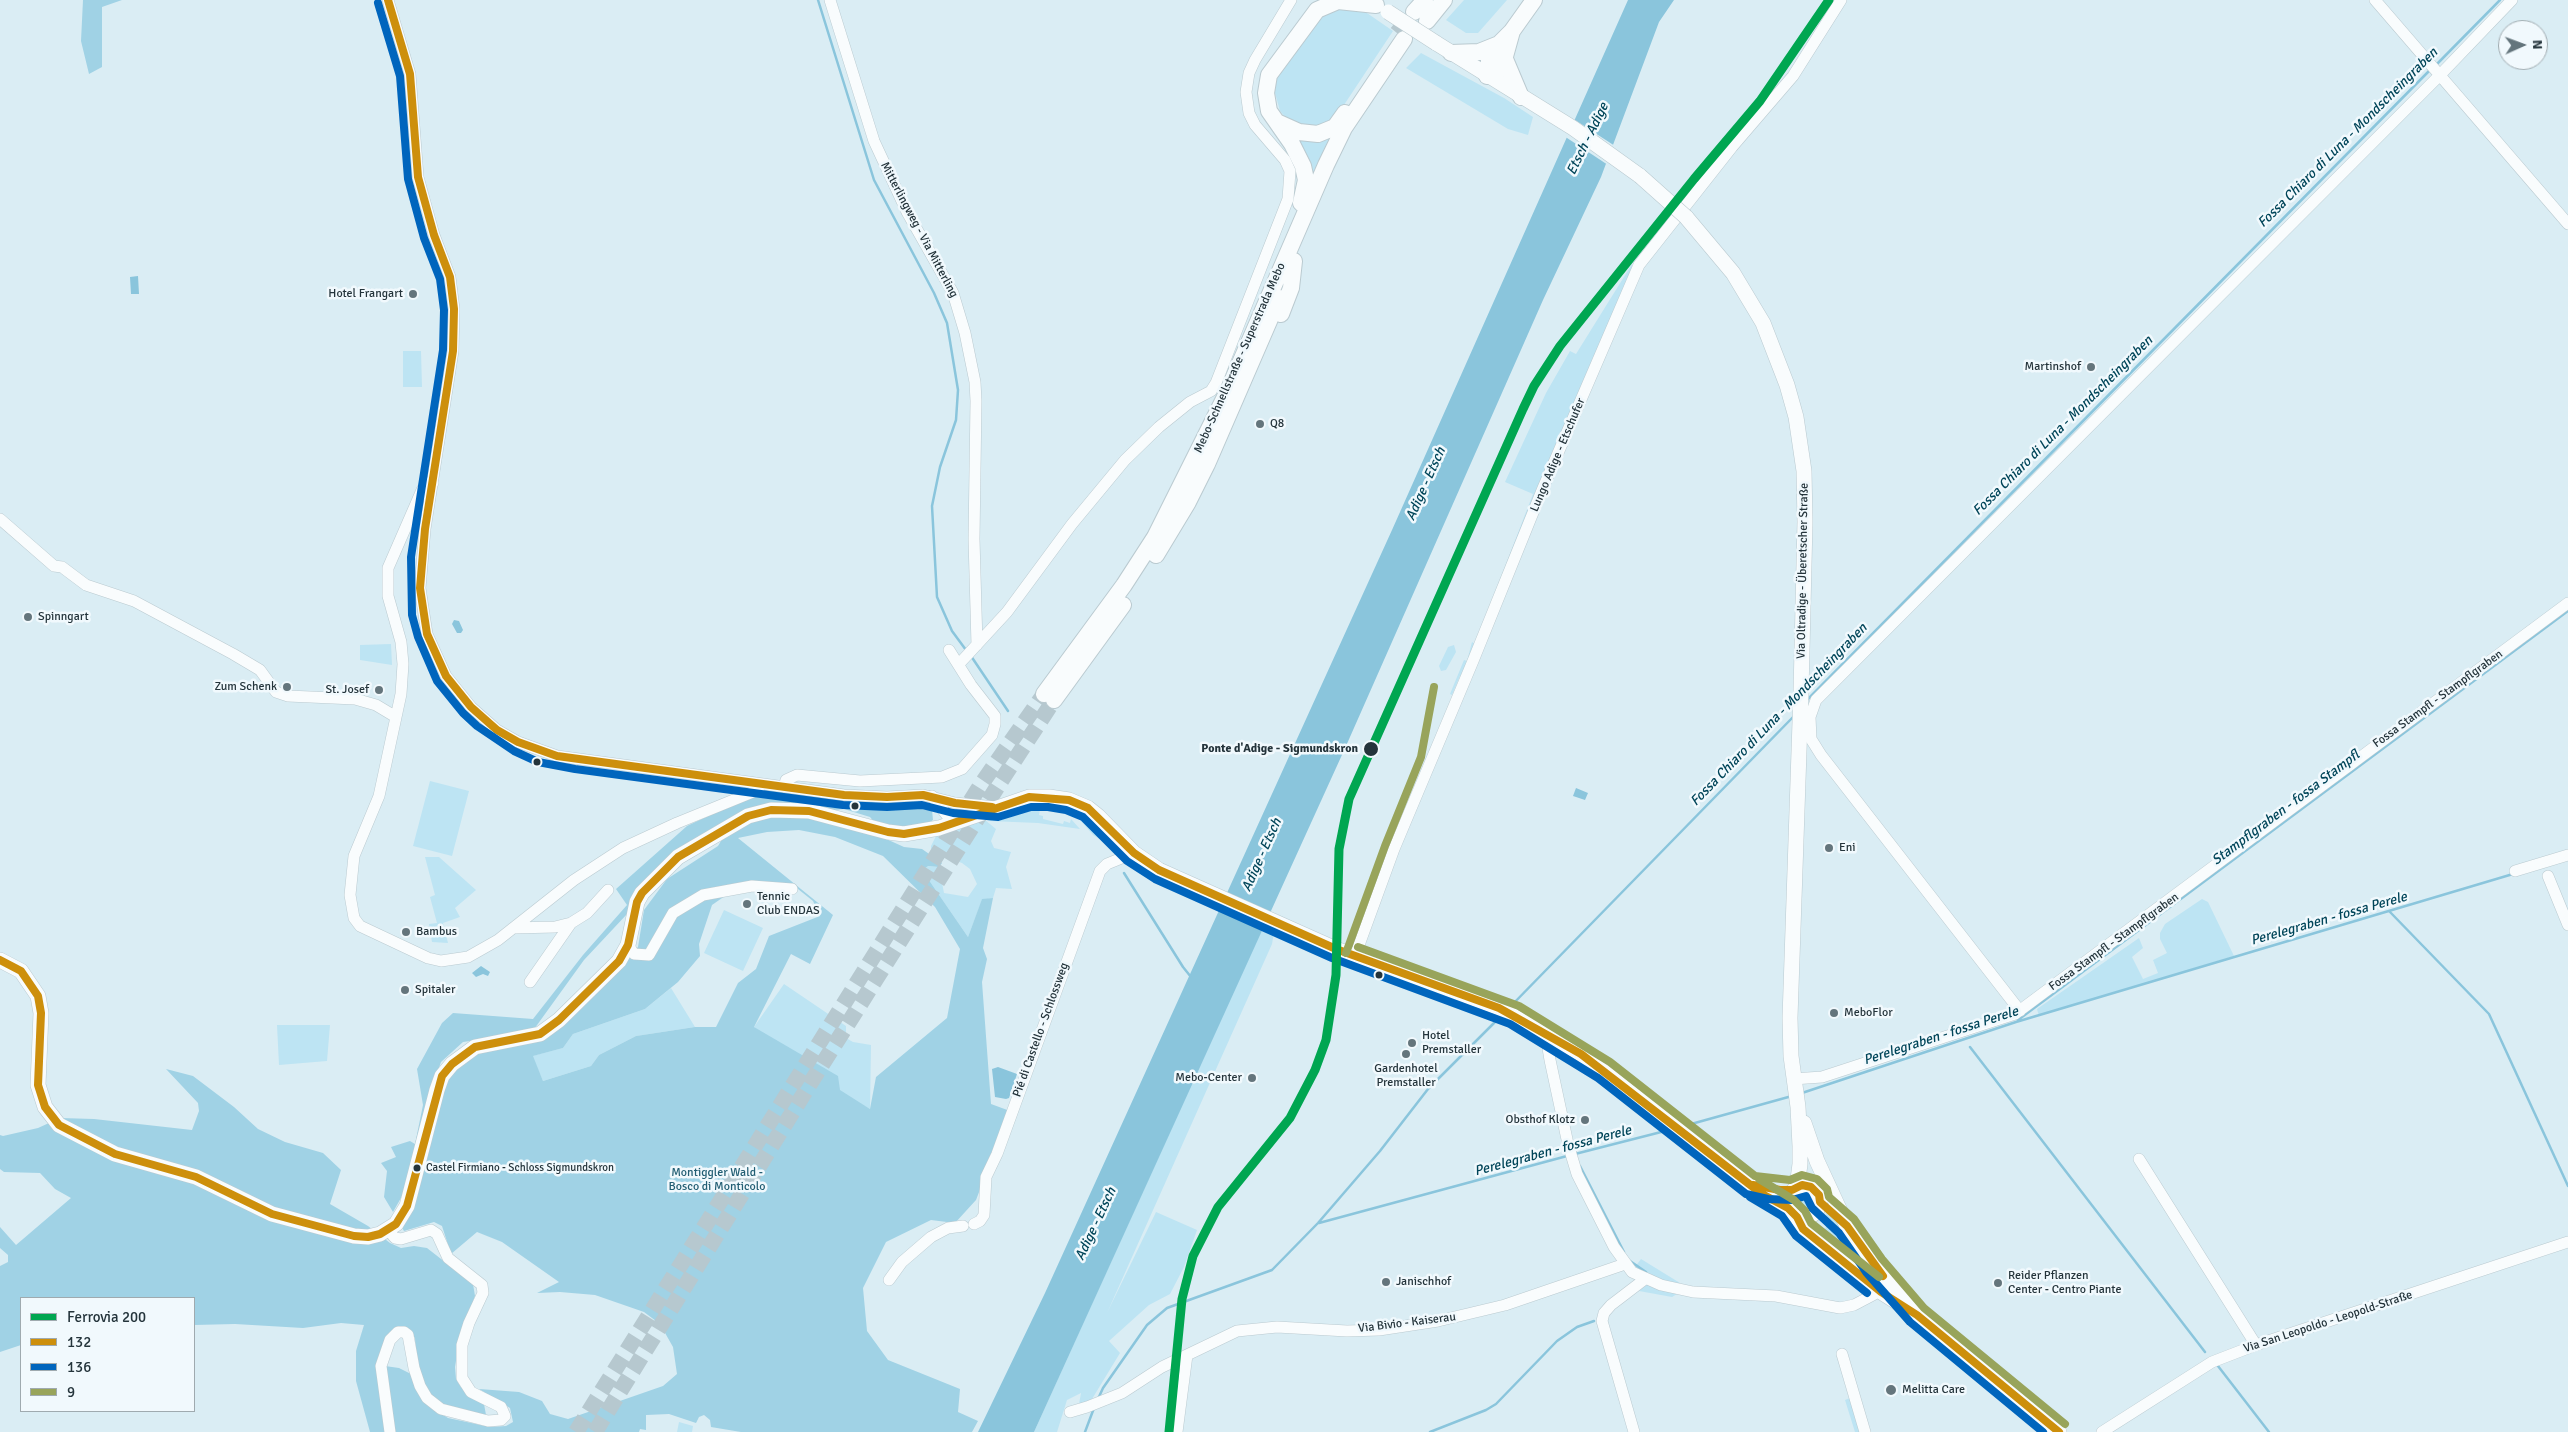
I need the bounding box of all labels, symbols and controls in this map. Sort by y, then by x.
north arrow [2498,20,2548,70]
text: N [2529,39,2546,50]
water label: Fossa Chiaro di Luna - Mondscheingraben [2255,45,2441,231]
water label: Etsch - Adige [1563,100,1613,178]
street label: Mitterlingweg - Via Mitterling [877,160,961,300]
street label: Mebo-Schnellstraße - Superstrada Mebo [1191,261,1289,455]
place label: Hotel Frangart [328,287,403,301]
marker: Hotel Frangart [407,288,419,300]
water label: Fossa Chiaro di Luna - Mondscheingraben [1970,333,2156,519]
place label: Martinshof [2025,360,2081,374]
marker: Martinshof [2085,361,2097,373]
street label: Lungo Adige - Etschufer [1528,396,1588,514]
place label: Q8 [1270,417,1284,431]
marker: Q8 [1254,418,1266,430]
water label: Adige - Etsch [1402,445,1450,523]
street label: Via Oltradige - Überetscher Straße [1794,483,1812,659]
place label: Spinngart [38,610,89,624]
marker: Spinngart [22,611,34,623]
water label: Fossa Chiaro di Luna - Mondscheingraben [1687,620,1871,810]
street label: Fossa Stampfl - Stampflgraben [2370,647,2506,751]
place label: Zum Schenk [214,680,277,694]
marker: Zum Schenk [281,681,293,693]
place label: St. Josef [325,683,369,697]
marker: St. Josef [373,684,385,696]
marker: Ponte d'Adige - Sigmundskron [1362,740,1380,758]
place label: Ponte d'Adige - Sigmundskron [1201,742,1358,756]
water label: Stampflgraben - fossa Stampfl [2209,747,2363,869]
unlabelled marker [532,757,542,767]
unlabelled marker [850,801,860,811]
water label: Adige - Etsch [1238,816,1286,894]
place label: Eni [1839,841,1856,855]
marker: Eni [1823,842,1835,854]
water label: Perelegraben - fossa Perele [2249,889,2409,949]
place label: Tennic Club ENDAS [757,890,820,918]
street label: Fossa Stampfl - Stampflgraben [2046,890,2182,994]
marker: Tennic Club ENDAS [741,898,753,910]
place label: Bambus [416,925,457,939]
marker: Bambus [400,926,412,938]
street label: Pié di Castello - Schlossweg [1010,961,1072,1099]
unlabelled marker [1374,970,1384,980]
place label: Spitaler [415,983,455,997]
marker: Spitaler [399,984,411,996]
water label: Perelegraben - fossa Perele [1861,1003,2021,1069]
place label: MeboFlor [1844,1006,1893,1020]
marker: MeboFlor [1828,1007,1840,1019]
place label: Hotel Premstaller [1422,1029,1481,1057]
marker: Hotel Premstaller [1406,1037,1418,1049]
marker: Gardenhotel Premstaller [1400,1048,1412,1060]
place label: Gardenhotel Premstaller [1374,1062,1438,1090]
place label: Mebo-Center [1175,1071,1242,1085]
marker: Mebo-Center [1246,1072,1258,1084]
place label: Obsthof Klotz [1506,1113,1575,1127]
marker: Obsthof Klotz [1579,1114,1591,1126]
water label: Perelegraben - fossa Perele [1473,1122,1633,1180]
place label: Castel Firmiano - Schloss Sigmundskron [426,1161,614,1175]
marker: Castel Firmiano - Schloss Sigmundskron [412,1163,422,1173]
park label: Montiggler Wald - Bosco di Monticolo [669,1166,765,1194]
water label: Adige - Etsch [1072,1185,1120,1263]
place label: Reider Pflanzen Center - Centro Piante [2008,1269,2121,1297]
place label: Janischhof [1396,1275,1451,1289]
marker: Janischhof [1380,1276,1392,1288]
marker: Reider Pflanzen Center - Centro Piante [1992,1277,2004,1289]
street label: Via San Leopoldo - Leopold-Straße [2242,1288,2414,1356]
legend [20,1297,195,1412]
text: Ferrovia 200 [67,1308,146,1326]
street label: Via Bivio - Kaiserau [1357,1310,1457,1336]
text: 132 [67,1333,91,1351]
text: 136 [67,1358,91,1376]
text: 9 [67,1383,75,1401]
marker: Melitta Care [1884,1383,1898,1397]
place label: Melitta Care [1902,1383,1965,1397]

